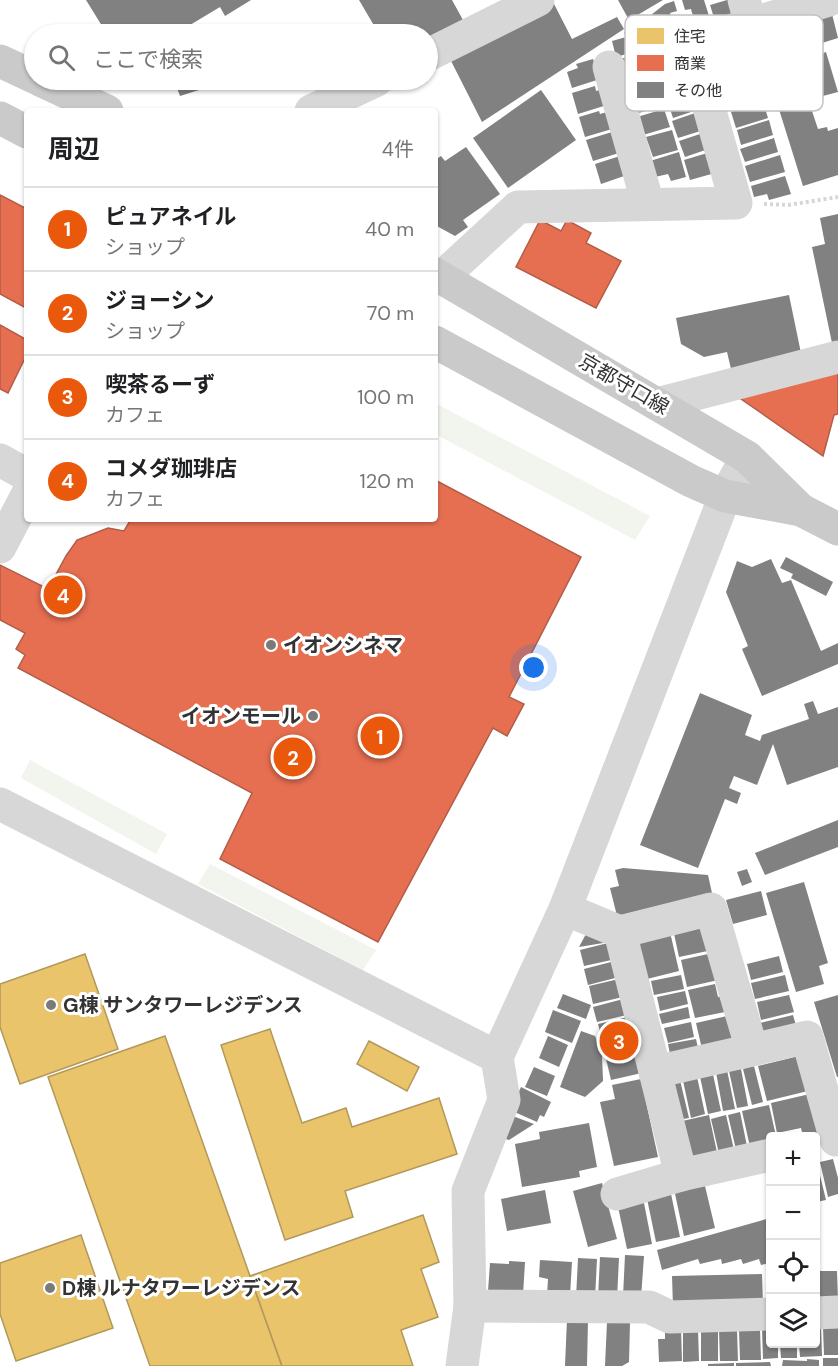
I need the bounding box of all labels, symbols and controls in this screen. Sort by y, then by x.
legend [625,15,823,111]
search box [24,24,438,90]
text: 住宅 [674,26,706,47]
icon: search [45,41,78,74]
text: ここで検索 [93,45,203,74]
text: 商業 [674,53,706,74]
text: その他 [674,80,722,101]
text: 周辺 [48,132,100,166]
text: 4件 [382,136,414,162]
text: ピュアネイル [105,202,237,231]
text: 1 [64,216,71,242]
text: 40 m [365,216,414,242]
text: ショップ [105,234,185,260]
text: ジョーシン [105,286,215,315]
text: 2 [62,300,73,326]
text: 70 m [367,300,414,326]
text: ショップ [105,318,185,344]
street label: 京都守口線 [574,348,674,420]
text: 喫茶るーず [105,370,215,399]
text: 3 [61,384,74,410]
text: 100 m [357,384,414,410]
text: カフェ [105,402,165,428]
text: コメダ珈琲店 [105,454,237,483]
text: 4 [61,468,74,494]
text: 120 m [360,468,414,494]
text: カフェ [105,486,165,512]
pin: 4 [44,572,82,618]
place label: イオンシネマ [283,632,403,658]
marker: イオンシネマ [264,638,278,652]
your location [519,653,548,682]
place label: イオンモール [181,703,301,729]
marker: イオンモール [306,709,320,723]
pin: 1 [360,714,400,758]
pin: 2 [274,734,312,780]
place label: G棟 サンタワーレジデンス [63,992,303,1018]
marker: G棟 サンタワーレジデンス [44,998,58,1012]
pin: 3 [600,1018,638,1064]
map controls [766,1132,820,1348]
button: + [766,1132,820,1186]
button: − [766,1186,820,1240]
button: locate [766,1240,820,1294]
place label: D棟 ルナタワーレジデンス [62,1275,300,1301]
marker: D棟 ルナタワーレジデンス [43,1281,57,1295]
button: layers [766,1294,820,1348]

